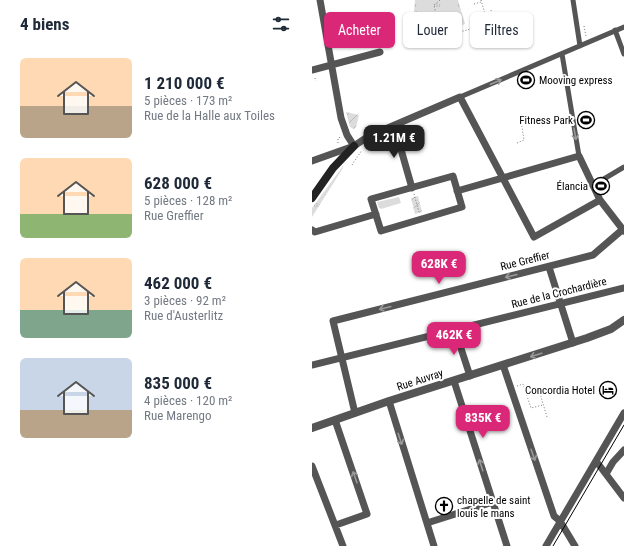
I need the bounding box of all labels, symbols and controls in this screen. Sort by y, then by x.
chip: Acheter [324,12,395,48]
chip: Louer [403,12,462,48]
chip: Filtres [470,12,533,48]
icon: filters [270,13,292,35]
text: 4 biens [20,14,69,34]
sports icon: Mooving express [516,70,536,90]
text: 1 210 000 € [144,73,224,93]
icon: home [52,74,100,122]
place label: Mooving express [539,74,613,87]
one-way arrow [490,78,502,85]
text: 5 pièces · 173 m² [144,93,232,108]
text: Rue de la Halle aux Toiles [144,108,275,123]
sports icon: Fitness Park [576,110,596,130]
place label: Fitness Park [519,114,573,127]
pin: 1.21M € [357,125,431,159]
one-way arrow [571,127,579,140]
text: 1.21M € [373,130,415,145]
text: 628 000 € [144,173,212,193]
icon: home [52,174,100,222]
sports icon: Élancia [591,176,611,196]
place label: Élancia [557,180,588,193]
text: 5 pièces · 128 m² [144,193,232,208]
text: Rue Greffier [144,208,204,223]
street label: Rue Greffier [499,248,552,273]
pin: 628K € [406,251,472,285]
text: 628K € [421,256,457,271]
text: 462 000 € [144,273,212,293]
one-way arrow [505,273,518,280]
icon: home [52,274,100,322]
street label: Rue de la Crochardière [510,275,608,311]
text: 3 pièces · 92 m² [144,293,226,308]
one-way arrow [379,305,392,312]
text: Rue d'Austerlitz [144,308,223,323]
pin: 462K € [421,322,487,356]
text: 462K € [436,327,472,342]
one-way arrow [529,352,542,359]
street label: Rue Auvray [395,366,445,394]
text: 835 000 € [144,373,212,393]
icon: home [52,374,100,422]
hotel icon: Concordia Hotel [598,380,618,400]
place label: Concordia Hotel [525,384,595,397]
text: 4 pièces · 120 m² [144,393,232,408]
pin: 835K € [450,405,516,439]
text: Rue Marengo [144,408,211,423]
text: 835K € [465,410,501,425]
one-way arrow [397,432,405,444]
one-way arrow [530,449,538,461]
one-way arrow [477,459,484,472]
one-way arrow [351,471,358,484]
place label: chapelle de saint louis le mans [457,494,531,520]
church icon: chapelle de saint louis le mans [434,496,454,516]

